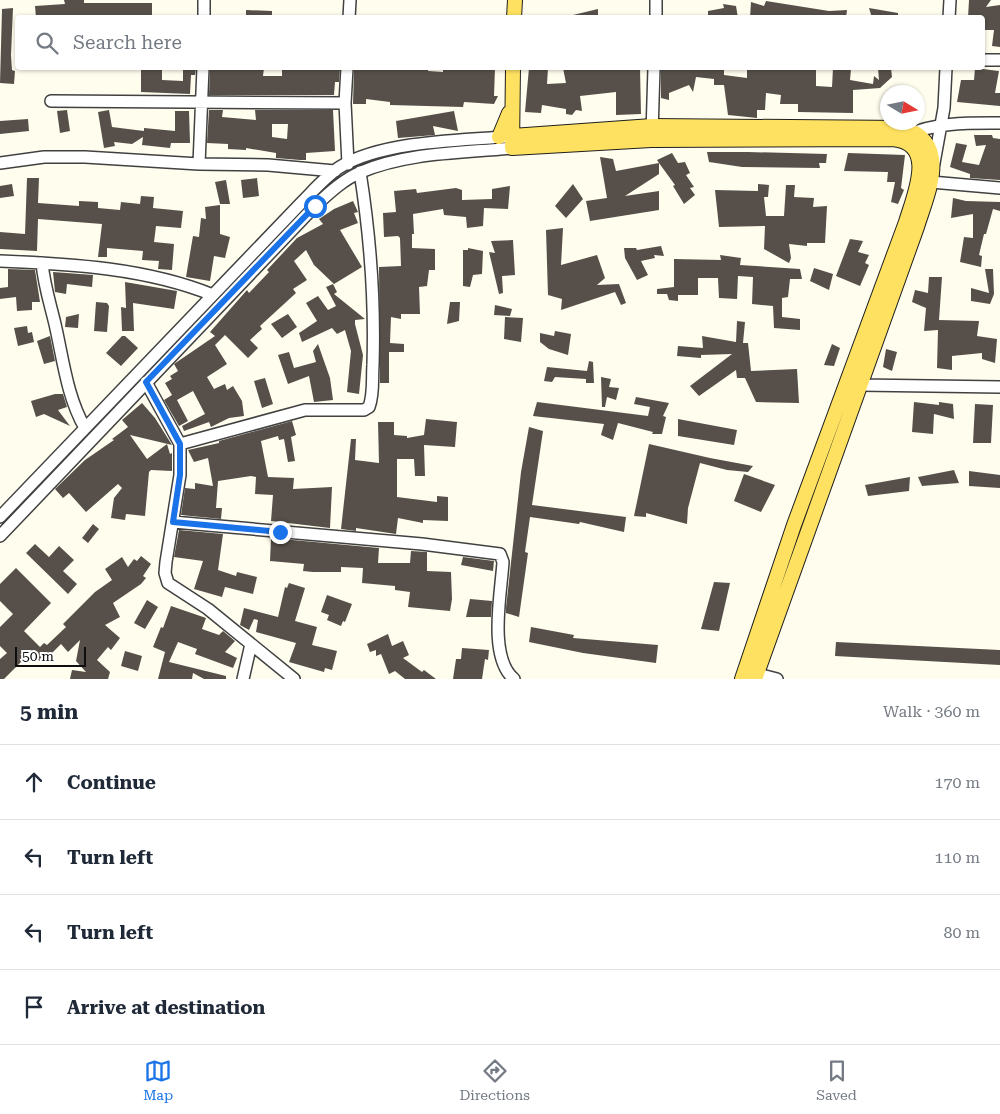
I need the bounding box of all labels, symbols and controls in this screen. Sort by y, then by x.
search box [15,15,985,70]
icon: search [33,29,61,57]
text: Search here [73,31,182,54]
north arrow [880,85,925,130]
route start [304,195,327,218]
route end [269,521,292,544]
scale bar [15,644,86,667]
text: 50 m [22,648,54,664]
text: 5 min [20,700,78,724]
text: Walk · 360 m [883,702,980,721]
icon: ahead [20,768,48,796]
text: Continue [67,771,156,794]
text: 170 m [934,773,980,792]
icon: left [20,843,48,871]
text: Turn left [67,846,153,869]
text: 110 m [934,848,980,867]
icon: left [20,918,48,946]
text: Turn left [67,921,153,944]
text: 80 m [943,923,980,942]
icon: arrive [20,993,48,1021]
text: Arrive at destination [67,996,265,1019]
tab: Map [143,1057,173,1103]
tab: Directions [459,1057,530,1103]
tab: Saved [816,1057,857,1103]

